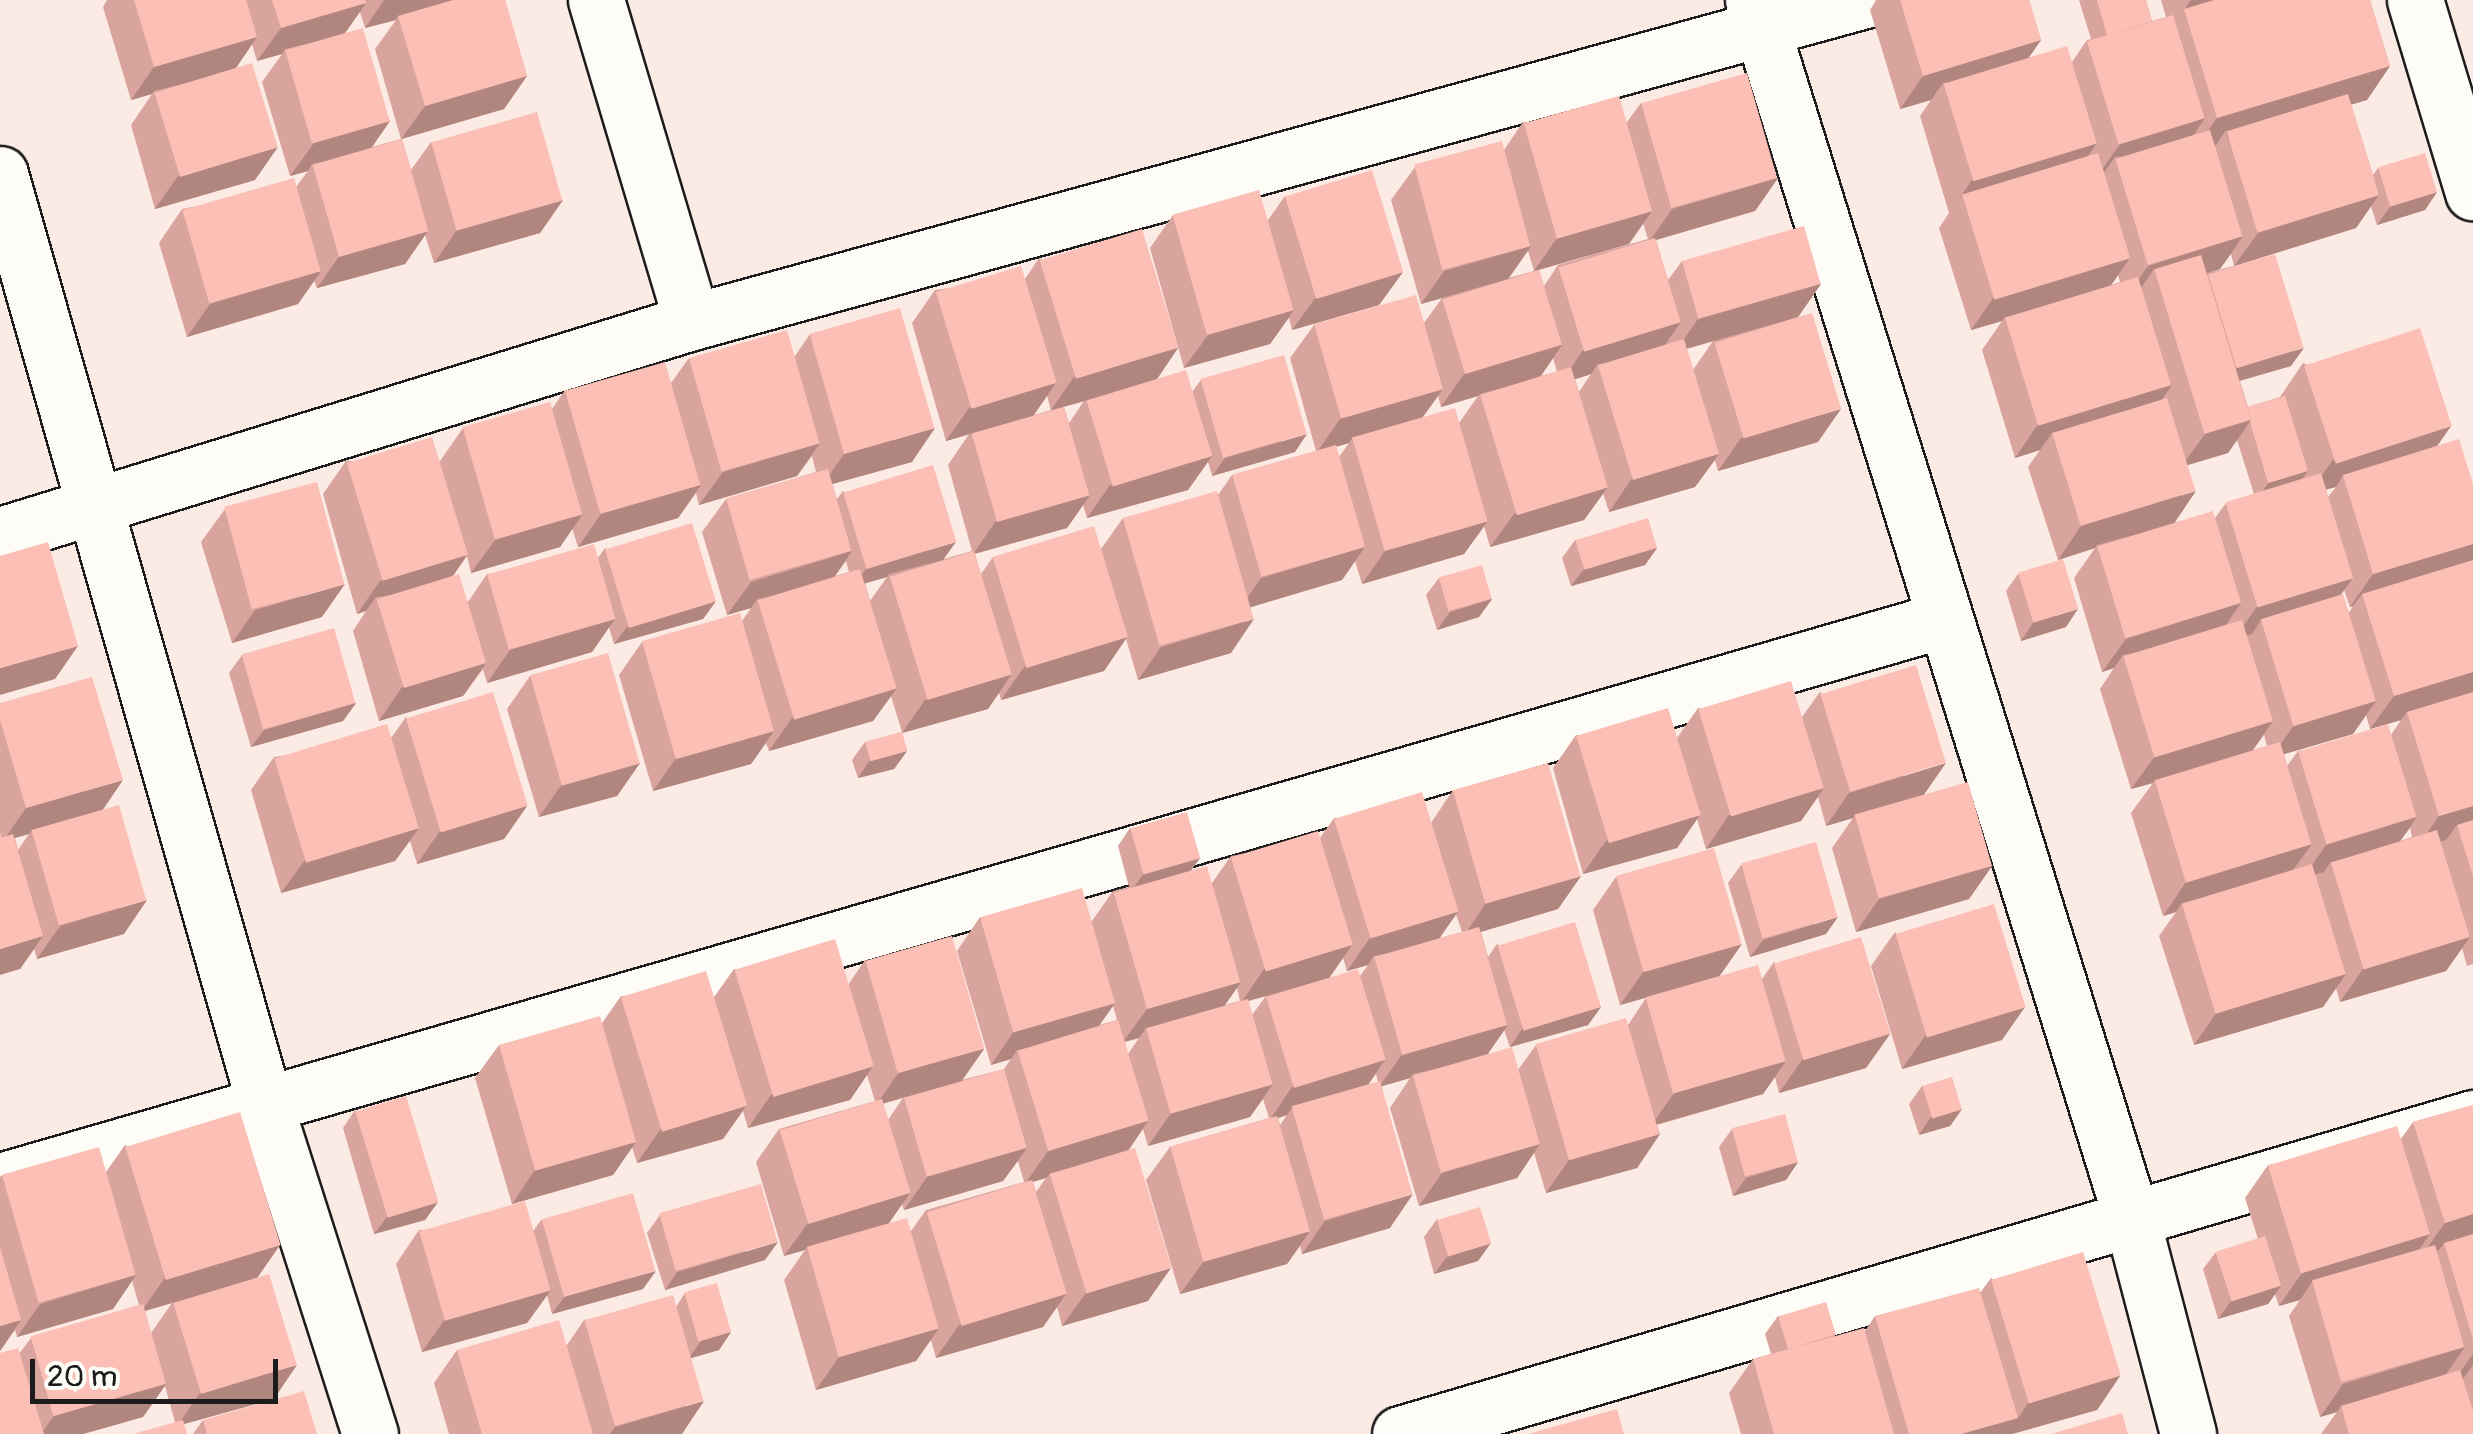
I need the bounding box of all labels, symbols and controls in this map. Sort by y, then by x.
scale bar [35,1339,282,1401]
text: 20 m [47,1358,117,1395]

